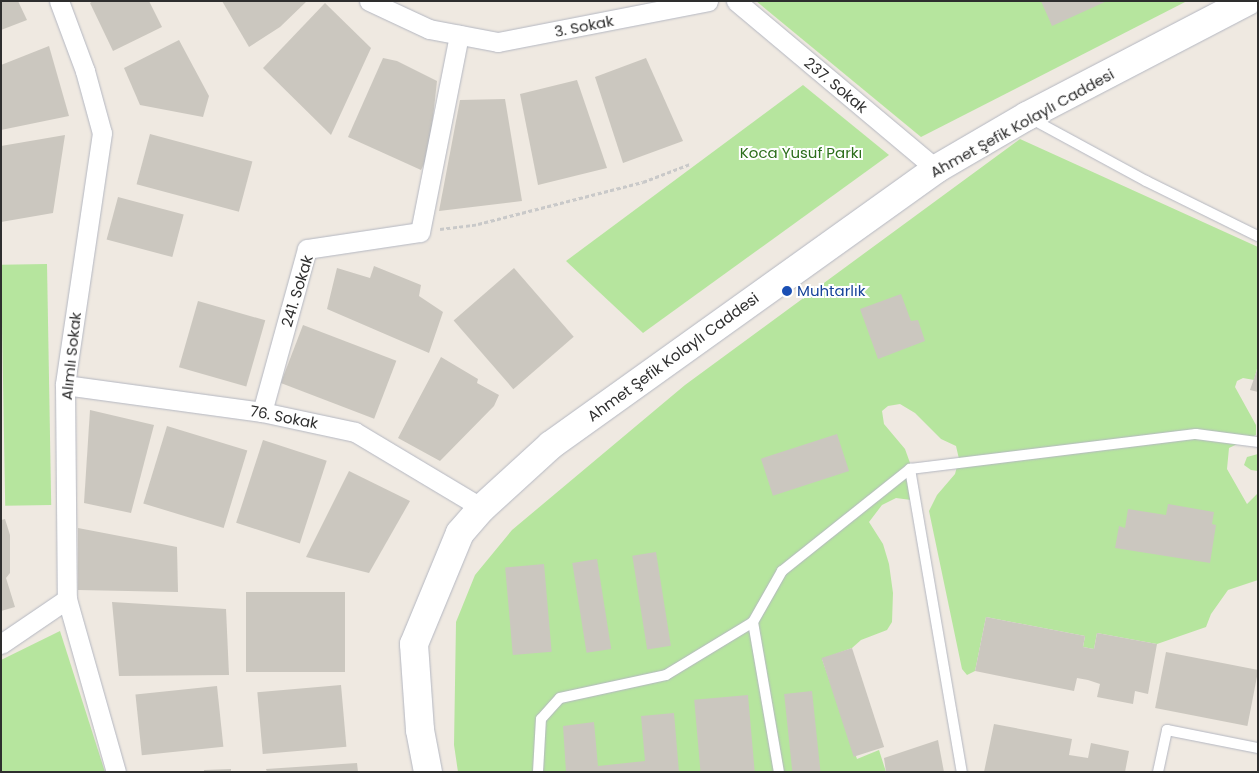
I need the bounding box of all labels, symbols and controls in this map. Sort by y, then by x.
street label: 3. Sokak [553,11,615,41]
street label: 237. Sokak [801,53,871,117]
street label: Ahmet Şefik Kolaylı Caddesi [927,65,1117,181]
park label: Koca Yusuf Parkı [740,144,862,162]
street label: 241. Sokak [278,253,316,329]
place label: Muhtarlık [797,282,865,300]
marker: Muhtarlık [781,285,793,297]
street label: Ahmet Şefik Kolaylı Caddesi [584,289,762,425]
street label: Alımlı Sokak [57,311,85,401]
street label: 76. Sokak [248,402,320,432]

